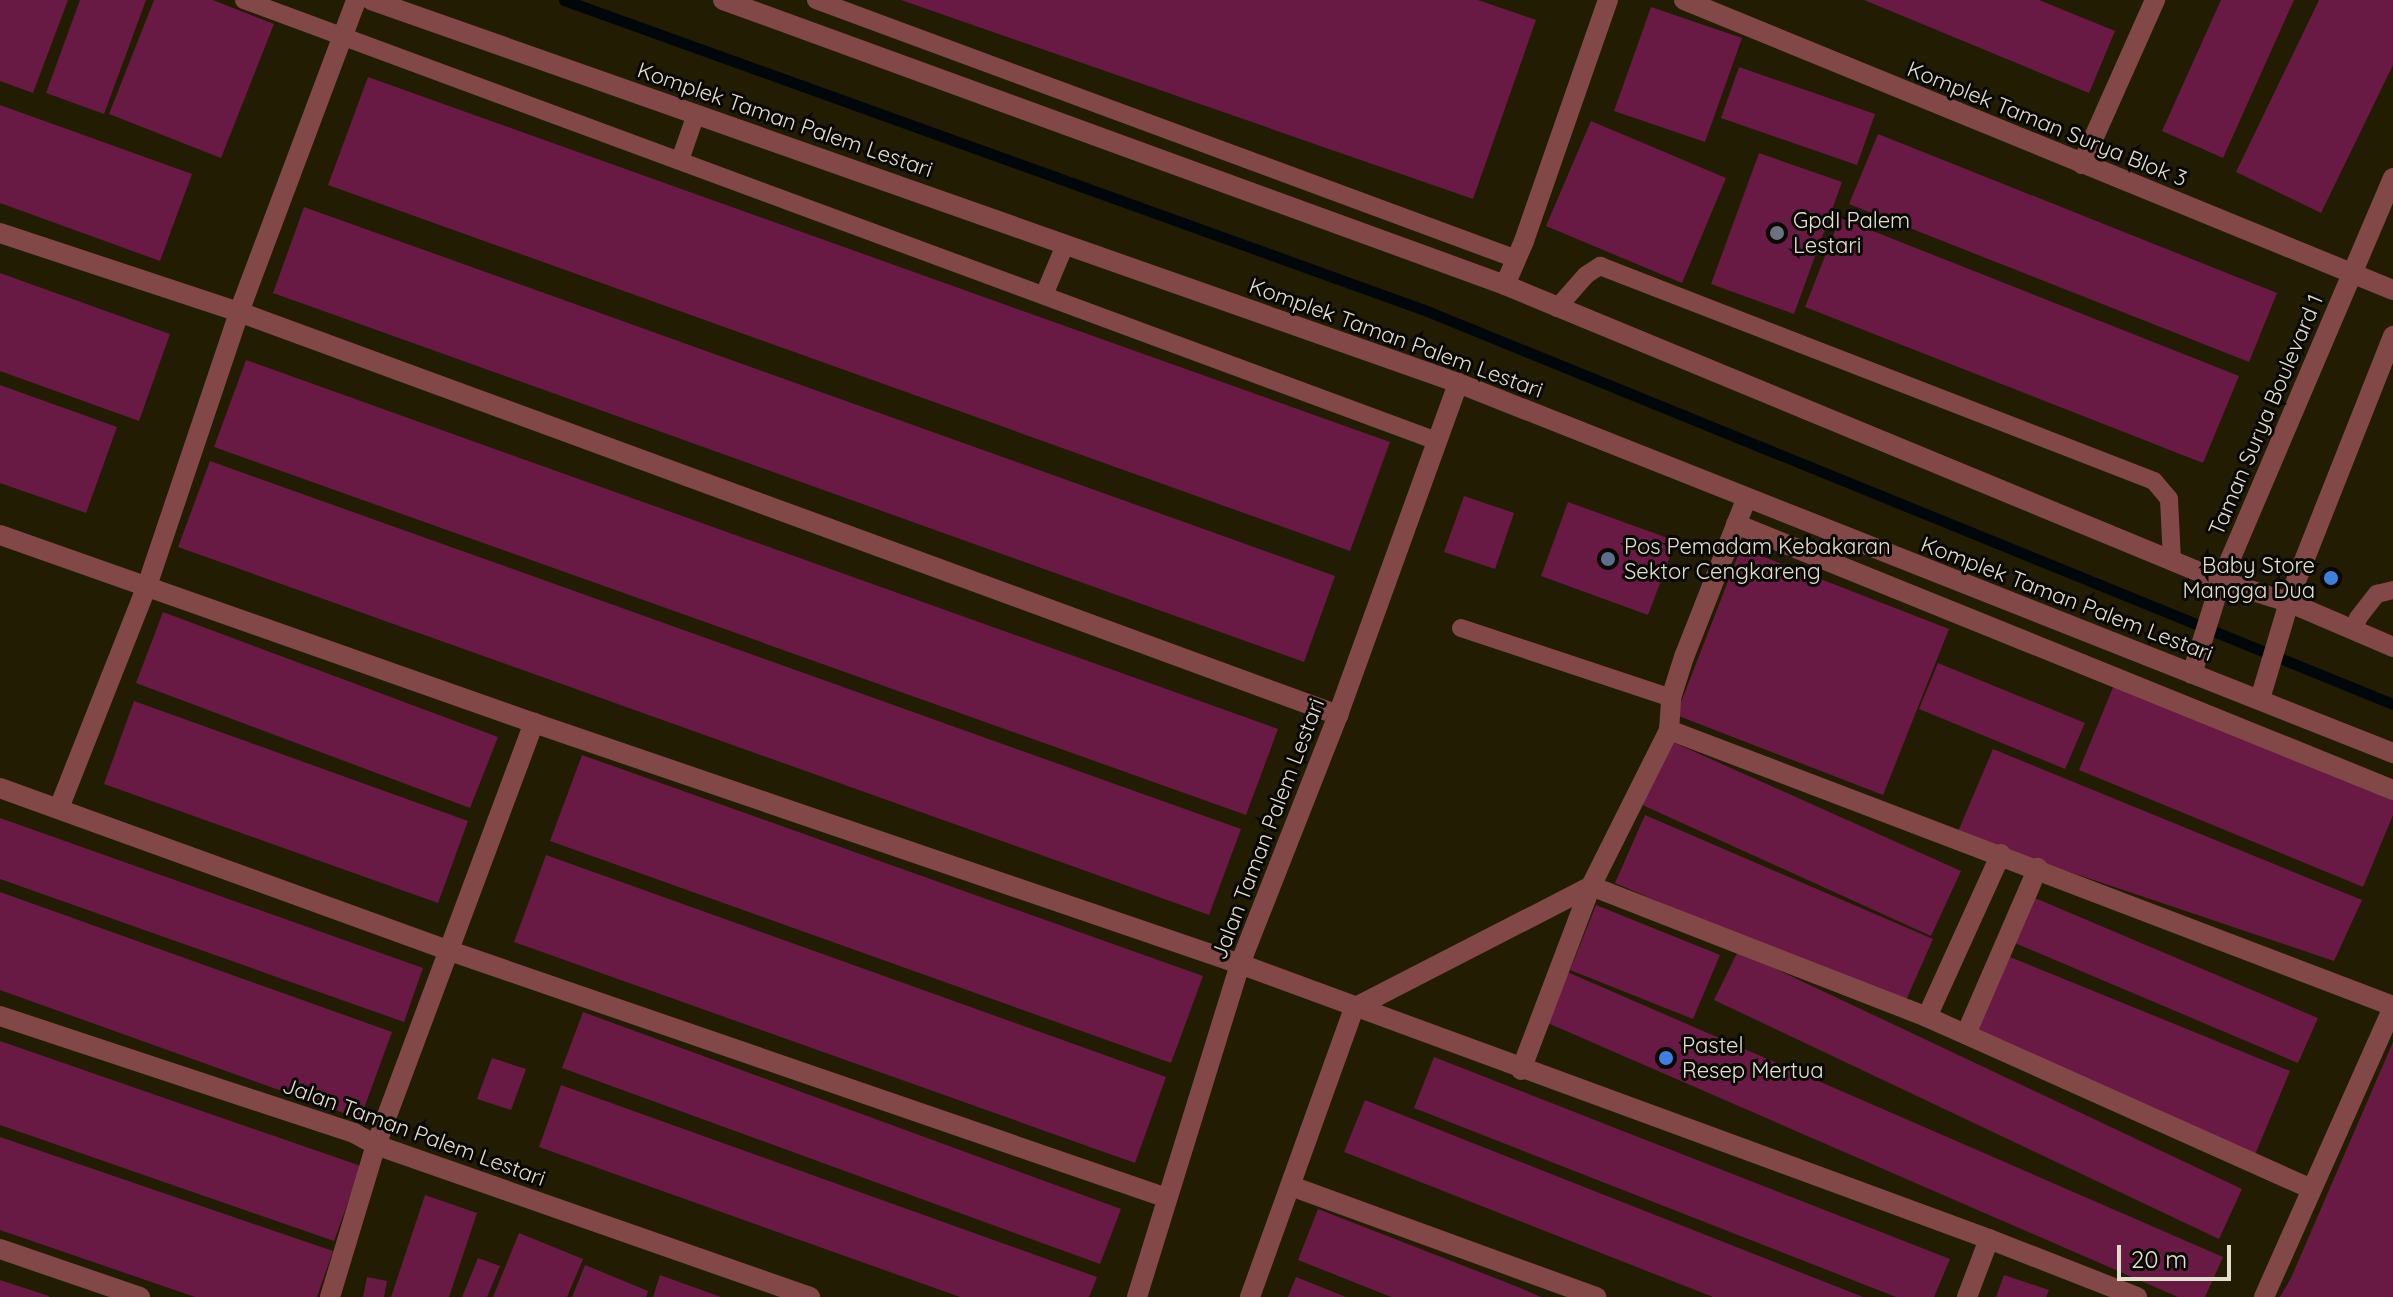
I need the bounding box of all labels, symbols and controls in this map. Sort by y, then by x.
street label: Komplek Taman Surya Blok 3 [1903,56,2191,192]
street label: Komplek Taman Palem Lestari [634,57,936,183]
place label: GpdI Palem Lestari [1793,207,1910,258]
marker: GpdI Palem Lestari [1768,224,1786,242]
street label: Komplek Taman Palem Lestari [1245,272,1547,404]
street label: Taman Surya Boulevard 1 [2203,290,2329,540]
street label: Komplek Taman Palem Lestari [1917,531,2217,667]
place label: Pos Pemadam Kebakaran Sektor Cengkareng [1624,533,1891,584]
marker: Pos Pemadam Kebakaran Sektor Cengkareng [1599,550,1617,568]
place label: Baby Store Mangga Dua [2182,552,2315,604]
marker: Baby Store Mangga Dua [2322,569,2340,587]
street label: Jalan Taman Palem Lestari [1206,695,1330,963]
place label: Pastel Resep Mertua [1682,1032,1824,1084]
marker: Pastel Resep Mertua [1657,1049,1675,1067]
street label: Jalan Taman Palem Lestari [279,1072,549,1192]
scale bar [2121,1229,2235,1279]
text: 20 m [2131,1244,2187,1274]

